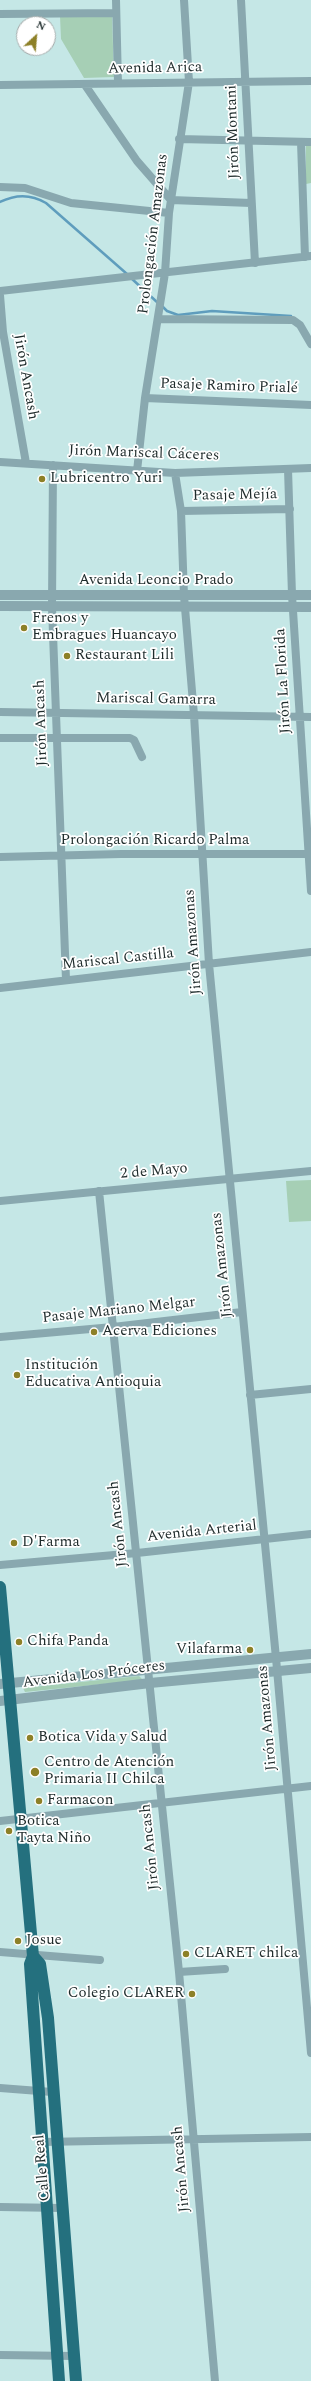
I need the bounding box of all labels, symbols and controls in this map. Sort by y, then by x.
north arrow [16,16,56,56]
text: N [33,16,49,35]
street label: Avenida Arica [108,59,202,79]
street label: Jirón Montani [223,85,245,179]
street label: Prolongación Amazonas [135,153,173,315]
street label: Jirón Ancash [9,333,41,421]
street label: Pasaje Ramiro Prialé [160,376,298,398]
street label: Jirón Mariscal Cáceres [68,442,220,466]
place label: Lubricentro Yuri [50,470,162,488]
marker: Lubricentro Yuri [37,474,47,484]
street label: Pasaje Mejía [193,486,277,506]
street label: Avenida Leoncio Prado [79,572,233,590]
place label: Frenos y Embragues Huancayo [32,610,177,645]
marker: Frenos y Embragues Huancayo [19,623,29,633]
street label: Jirón La Florida [272,628,296,734]
place label: Restaurant Lili [75,647,174,665]
marker: Restaurant Lili [62,651,72,661]
street label: Jirón Ancash [31,679,53,767]
street label: Mariscal Gamarra [96,690,216,710]
street label: Prolongación Ricardo Palma [61,832,249,850]
street label: Jirón Amazonas [181,889,207,995]
street label: Mariscal Castilla [61,945,175,975]
street label: 2 de Mayo [120,1160,188,1184]
street label: Jirón Amazonas [209,1211,237,1319]
street label: Pasaje Mariano Melgar [42,1294,196,1328]
place label: Acerva Ediciones [102,1323,217,1341]
marker: Acerva Ediciones [89,1327,99,1337]
place label: Institución Educativa Antioquia [25,1357,161,1392]
marker: Institución Educativa Antioquia [12,1370,22,1380]
street label: Jirón Ancash [106,1480,132,1568]
street label: Avenida Arterial [146,1517,258,1547]
place label: D'Farma [22,1534,80,1552]
marker: D'Farma [9,1538,19,1548]
place label: Chifa Panda [27,1633,109,1651]
marker: Chifa Panda [14,1637,24,1647]
place label: Vilafarma [176,1641,242,1659]
marker: Vilafarma [245,1645,255,1655]
street label: Avenida Los Próceres [22,1657,166,1693]
street label: Jirón Amazonas [254,1664,282,1772]
place label: Botica Vida y Salud [38,1729,167,1747]
marker: Botica Vida y Salud [25,1733,35,1743]
place label: Centro de Atención Primaria II Chilca [44,1754,174,1789]
marker: Centro de Atención Primaria II Chilca [29,1766,41,1778]
place label: Farmacon [47,1792,113,1810]
marker: Farmacon [34,1796,44,1806]
street label: Jirón Ancash [138,1803,164,1891]
place label: Botica Tayta Niño [17,1813,91,1848]
marker: Botica Tayta Niño [4,1826,14,1836]
place label: Josue [26,1932,62,1950]
marker: Josue [13,1936,23,1946]
place label: CLARET chilca [194,1945,298,1963]
marker: CLARET chilca [181,1949,191,1959]
place label: Colegio CLARER [68,1985,184,2003]
marker: Colegio CLARER [187,1989,197,1999]
street label: Jirón Ancash [169,2125,195,2213]
street label: Calle Real [31,2134,55,2202]

